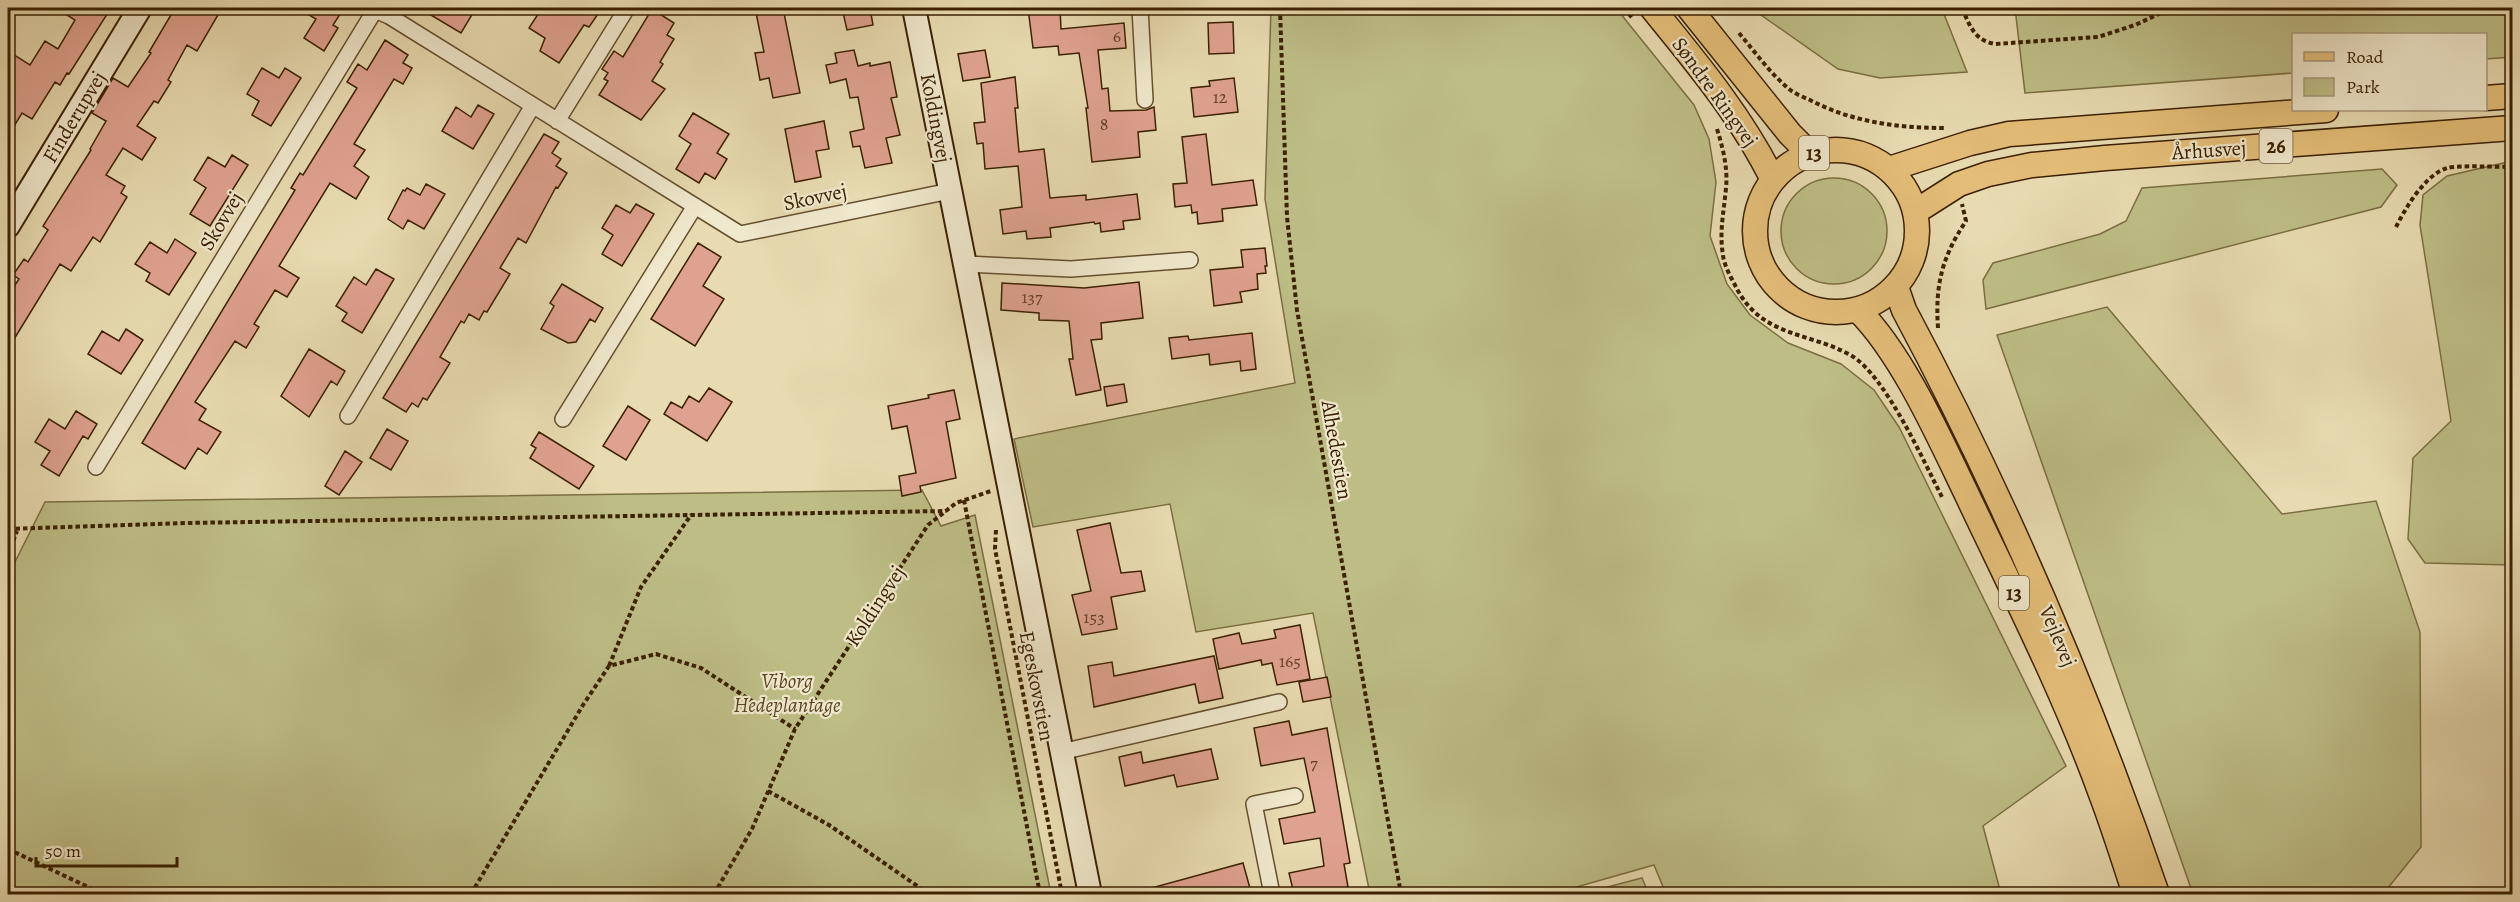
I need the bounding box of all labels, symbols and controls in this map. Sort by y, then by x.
house number: 6 [1113,24,1121,48]
street label: Søndre Ringvej [1666,31,1764,153]
legend [2292,33,2487,111]
text: Road [2346,45,2384,69]
street label: Finderupvej [36,66,112,168]
street label: Koldingvej [914,71,958,165]
text: Park [2346,75,2380,99]
house number: 12 [1213,85,1228,109]
house number: 8 [1100,112,1108,136]
road number: 26 [2260,129,2292,163]
street label: Århusvej [2170,133,2247,167]
road number: 13 [1799,136,1829,170]
street label: Skovvej [781,177,849,217]
street label: Skovvej [192,186,250,256]
house number: 137 [1021,285,1043,309]
street label: Alhedestien [1314,397,1360,502]
street label: Koldingvej [838,560,912,652]
road number: 13 [1999,576,2029,610]
street label: Vejlevej [2032,600,2083,671]
house number: 153 [1083,605,1105,629]
street label: Egeskovstien [1013,629,1061,743]
house number: 165 [1279,649,1301,673]
park label: Viborg Hedeplantage [734,667,841,719]
house number: 7 [1310,751,1318,775]
scale bar [36,830,177,868]
text: 50 m [45,839,81,863]

